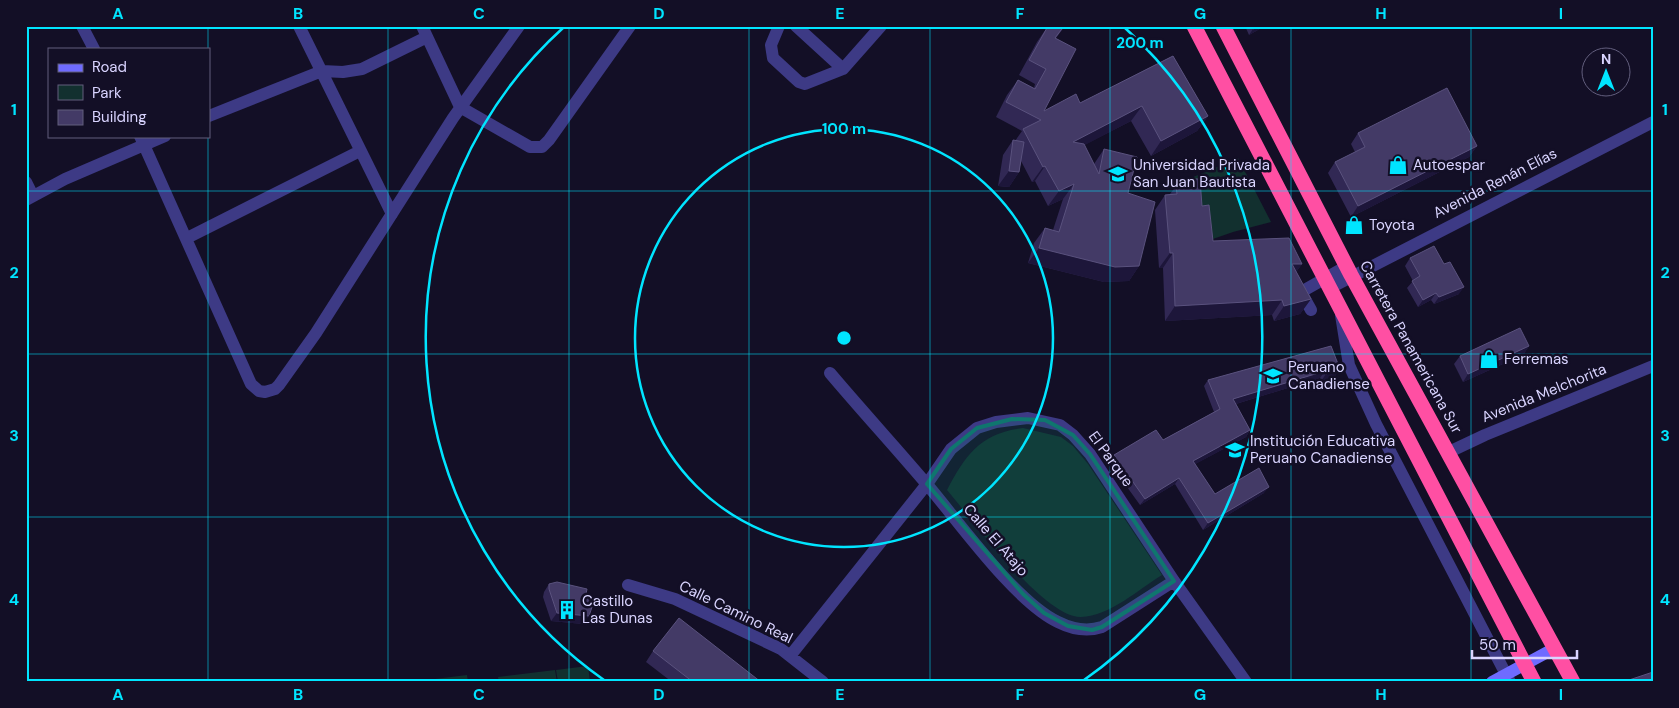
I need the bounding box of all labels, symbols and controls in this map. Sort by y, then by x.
text: A [112,3,124,24]
text: B [293,3,303,24]
text: C [473,3,485,24]
text: D [653,3,665,24]
text: E [835,3,845,24]
text: F [1016,3,1025,24]
text: G [1194,3,1206,24]
text: H [1375,3,1387,24]
text: I [1559,3,1563,24]
text: 200 m [1116,33,1164,53]
legend [48,48,210,138]
north arrow [1582,48,1632,98]
text: N [1601,50,1611,68]
text: Road [92,57,127,77]
text: Park [92,83,122,103]
text: 1 [11,99,17,120]
text: 1 [1662,99,1668,120]
text: Building [92,107,147,127]
text: 100 m [822,119,866,139]
street label: Avenida Renán Elías [1430,143,1560,223]
shop icon: Autoespar [1387,154,1409,176]
place label: Universidad Privada San Juan Bautista [1133,155,1270,192]
place label: Autoespar [1413,155,1486,175]
school or university icon: Universidad Privada San Juan Bautista [1107,163,1129,185]
shop icon: Toyota [1343,214,1365,236]
place label: Toyota [1369,215,1415,235]
street label: Carretera Panamericana Sur [1355,257,1467,437]
text: 2 [9,262,19,283]
text: 2 [1660,262,1670,283]
centre of rings [835,329,853,347]
shop icon: Ferremas [1478,348,1500,370]
place label: Ferremas [1504,349,1569,369]
place label: Peruano Canadiense [1288,357,1370,394]
street label: Avenida Melchorita [1479,359,1609,427]
school or university icon: Peruano Canadiense [1262,365,1284,387]
text: 3 [9,425,19,446]
text: 3 [1660,425,1670,446]
street label: El Parque [1084,427,1138,491]
place label: Institución Educativa Peruano Canadiense [1250,431,1395,468]
school or university icon: Institución Educativa Peruano Canadiense [1224,439,1246,461]
street label: Calle El Atajo [959,500,1033,581]
street label: Calle Camino Real [676,576,796,648]
text: 4 [9,589,19,610]
text: 4 [1660,589,1670,610]
place label: Castillo Las Dunas [582,591,653,628]
building icon: Castillo Las Dunas [556,599,578,621]
scale bar [1472,628,1576,660]
text: 50 m [1479,635,1516,655]
text: A [112,684,124,705]
text: B [293,684,303,705]
text: C [473,684,485,705]
text: D [653,684,665,705]
text: E [835,684,845,705]
text: F [1016,684,1025,705]
text: G [1194,684,1206,705]
text: H [1375,684,1387,705]
text: I [1559,684,1563,705]

